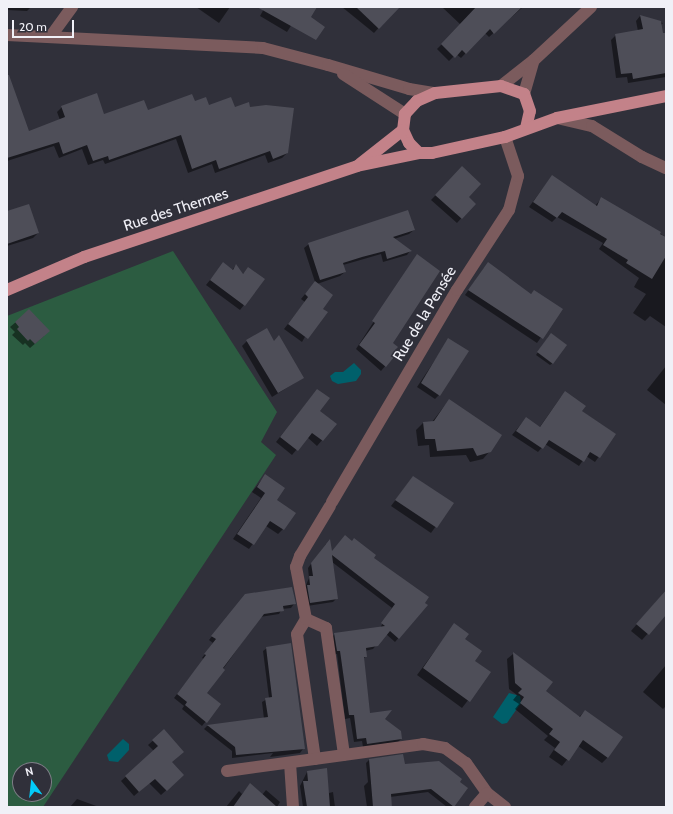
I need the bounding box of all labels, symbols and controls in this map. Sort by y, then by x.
scale bar [14,12,76,38]
text: 20 m [19,19,47,34]
street label: Rue des Thermes [121,185,231,235]
street label: Rue de la Pensée [390,263,460,365]
north arrow [12,762,52,802]
text: N [24,764,35,779]

